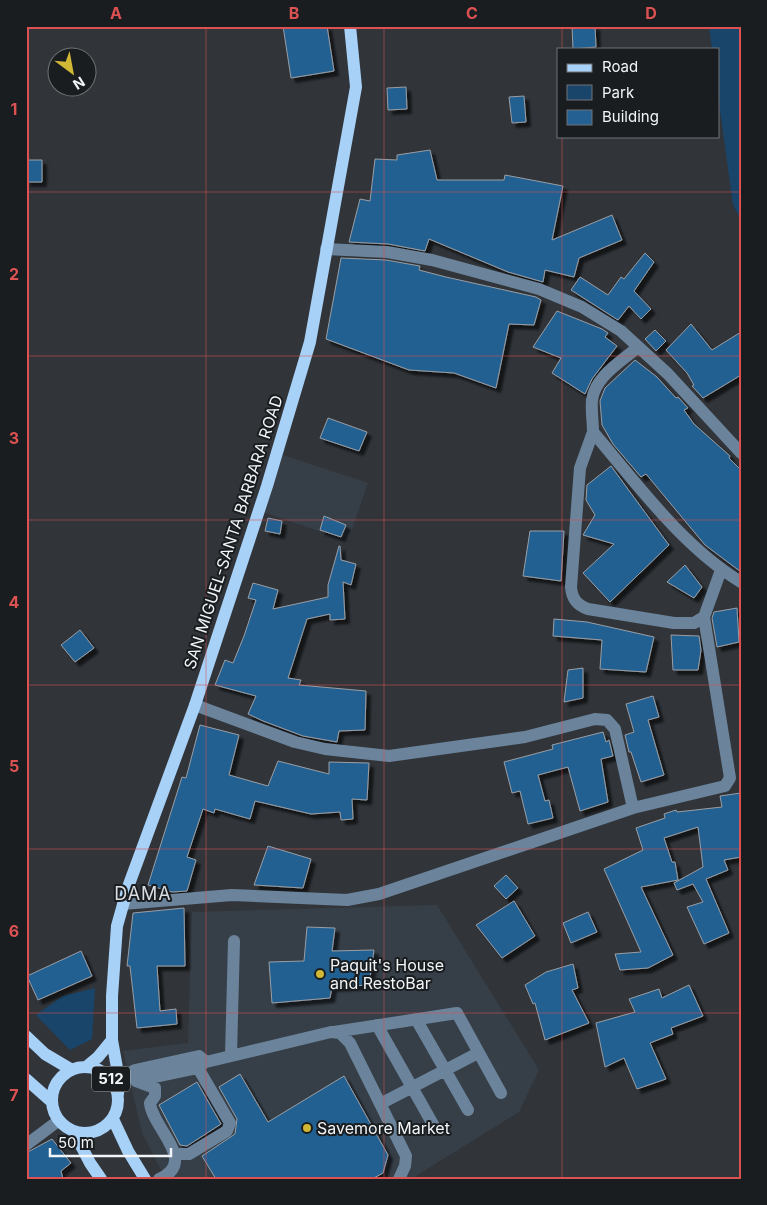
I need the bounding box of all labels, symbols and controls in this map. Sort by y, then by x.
text: A [110,3,122,23]
text: B [289,3,299,23]
text: C [466,3,478,23]
text: D [645,3,657,23]
north arrow [48,48,98,98]
legend [557,48,720,138]
text: Road [602,57,638,76]
text: N [70,73,88,93]
text: Park [602,83,635,102]
text: 1 [11,99,17,119]
text: Building [602,107,659,126]
text: 2 [9,264,19,284]
street label: SAN MIGUEL-SANTA BARBARA ROAD [179,393,287,671]
text: 3 [9,428,19,448]
text: 4 [9,592,20,612]
text: 5 [9,756,19,776]
district label: DAMA [114,883,172,904]
text: 6 [9,921,19,941]
place label: Paquit's House and RestoBar [330,955,444,993]
marker: Paquit's House and RestoBar [314,968,326,980]
road number: 512 [92,1066,130,1092]
text: 7 [9,1085,19,1105]
place label: Savemore Market [317,1118,450,1138]
marker: Savemore Market [301,1122,313,1134]
scale bar [50,1125,171,1157]
text: 50 m [58,1133,94,1152]

